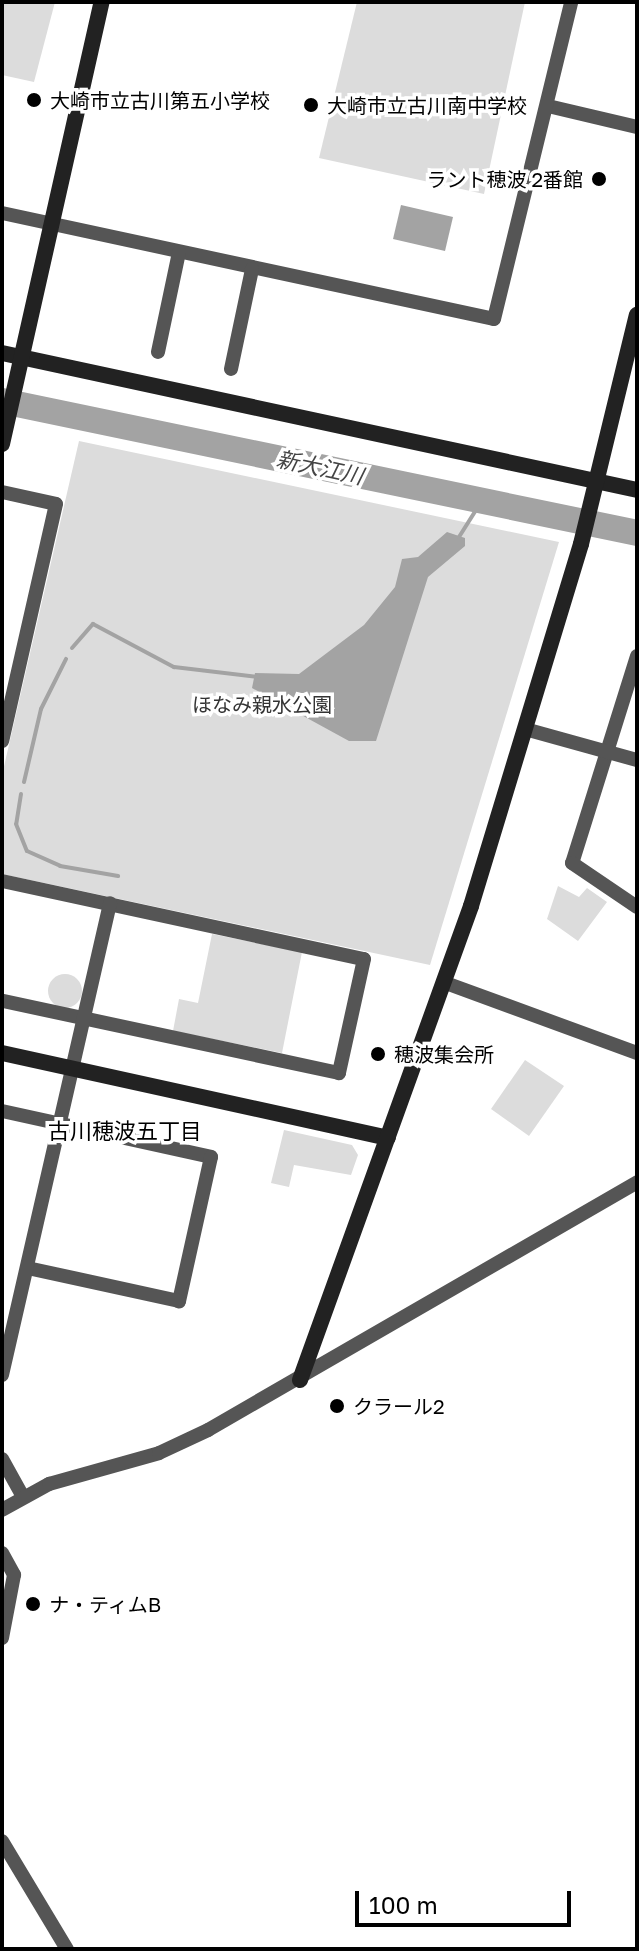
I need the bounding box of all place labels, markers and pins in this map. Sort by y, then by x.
place label: 大崎市立古川第五小学校 [50,88,270,112]
marker: 大崎市立古川第五小学校 [25,91,43,109]
place label: 大崎市立古川南中学校 [327,93,527,117]
marker: 大崎市立古川南中学校 [302,96,320,114]
place label: ラント穂波 2番館 [426,167,583,191]
marker: ラント穂波 2番館 [590,170,608,188]
place label: 穂波集会所 [394,1042,494,1066]
marker: 穂波集会所 [369,1045,387,1063]
place label: クラール2 [353,1394,445,1418]
marker: クラール2 [328,1397,346,1415]
place label: ナ・ティムB [49,1592,162,1616]
marker: ナ・ティムB [24,1595,42,1613]

